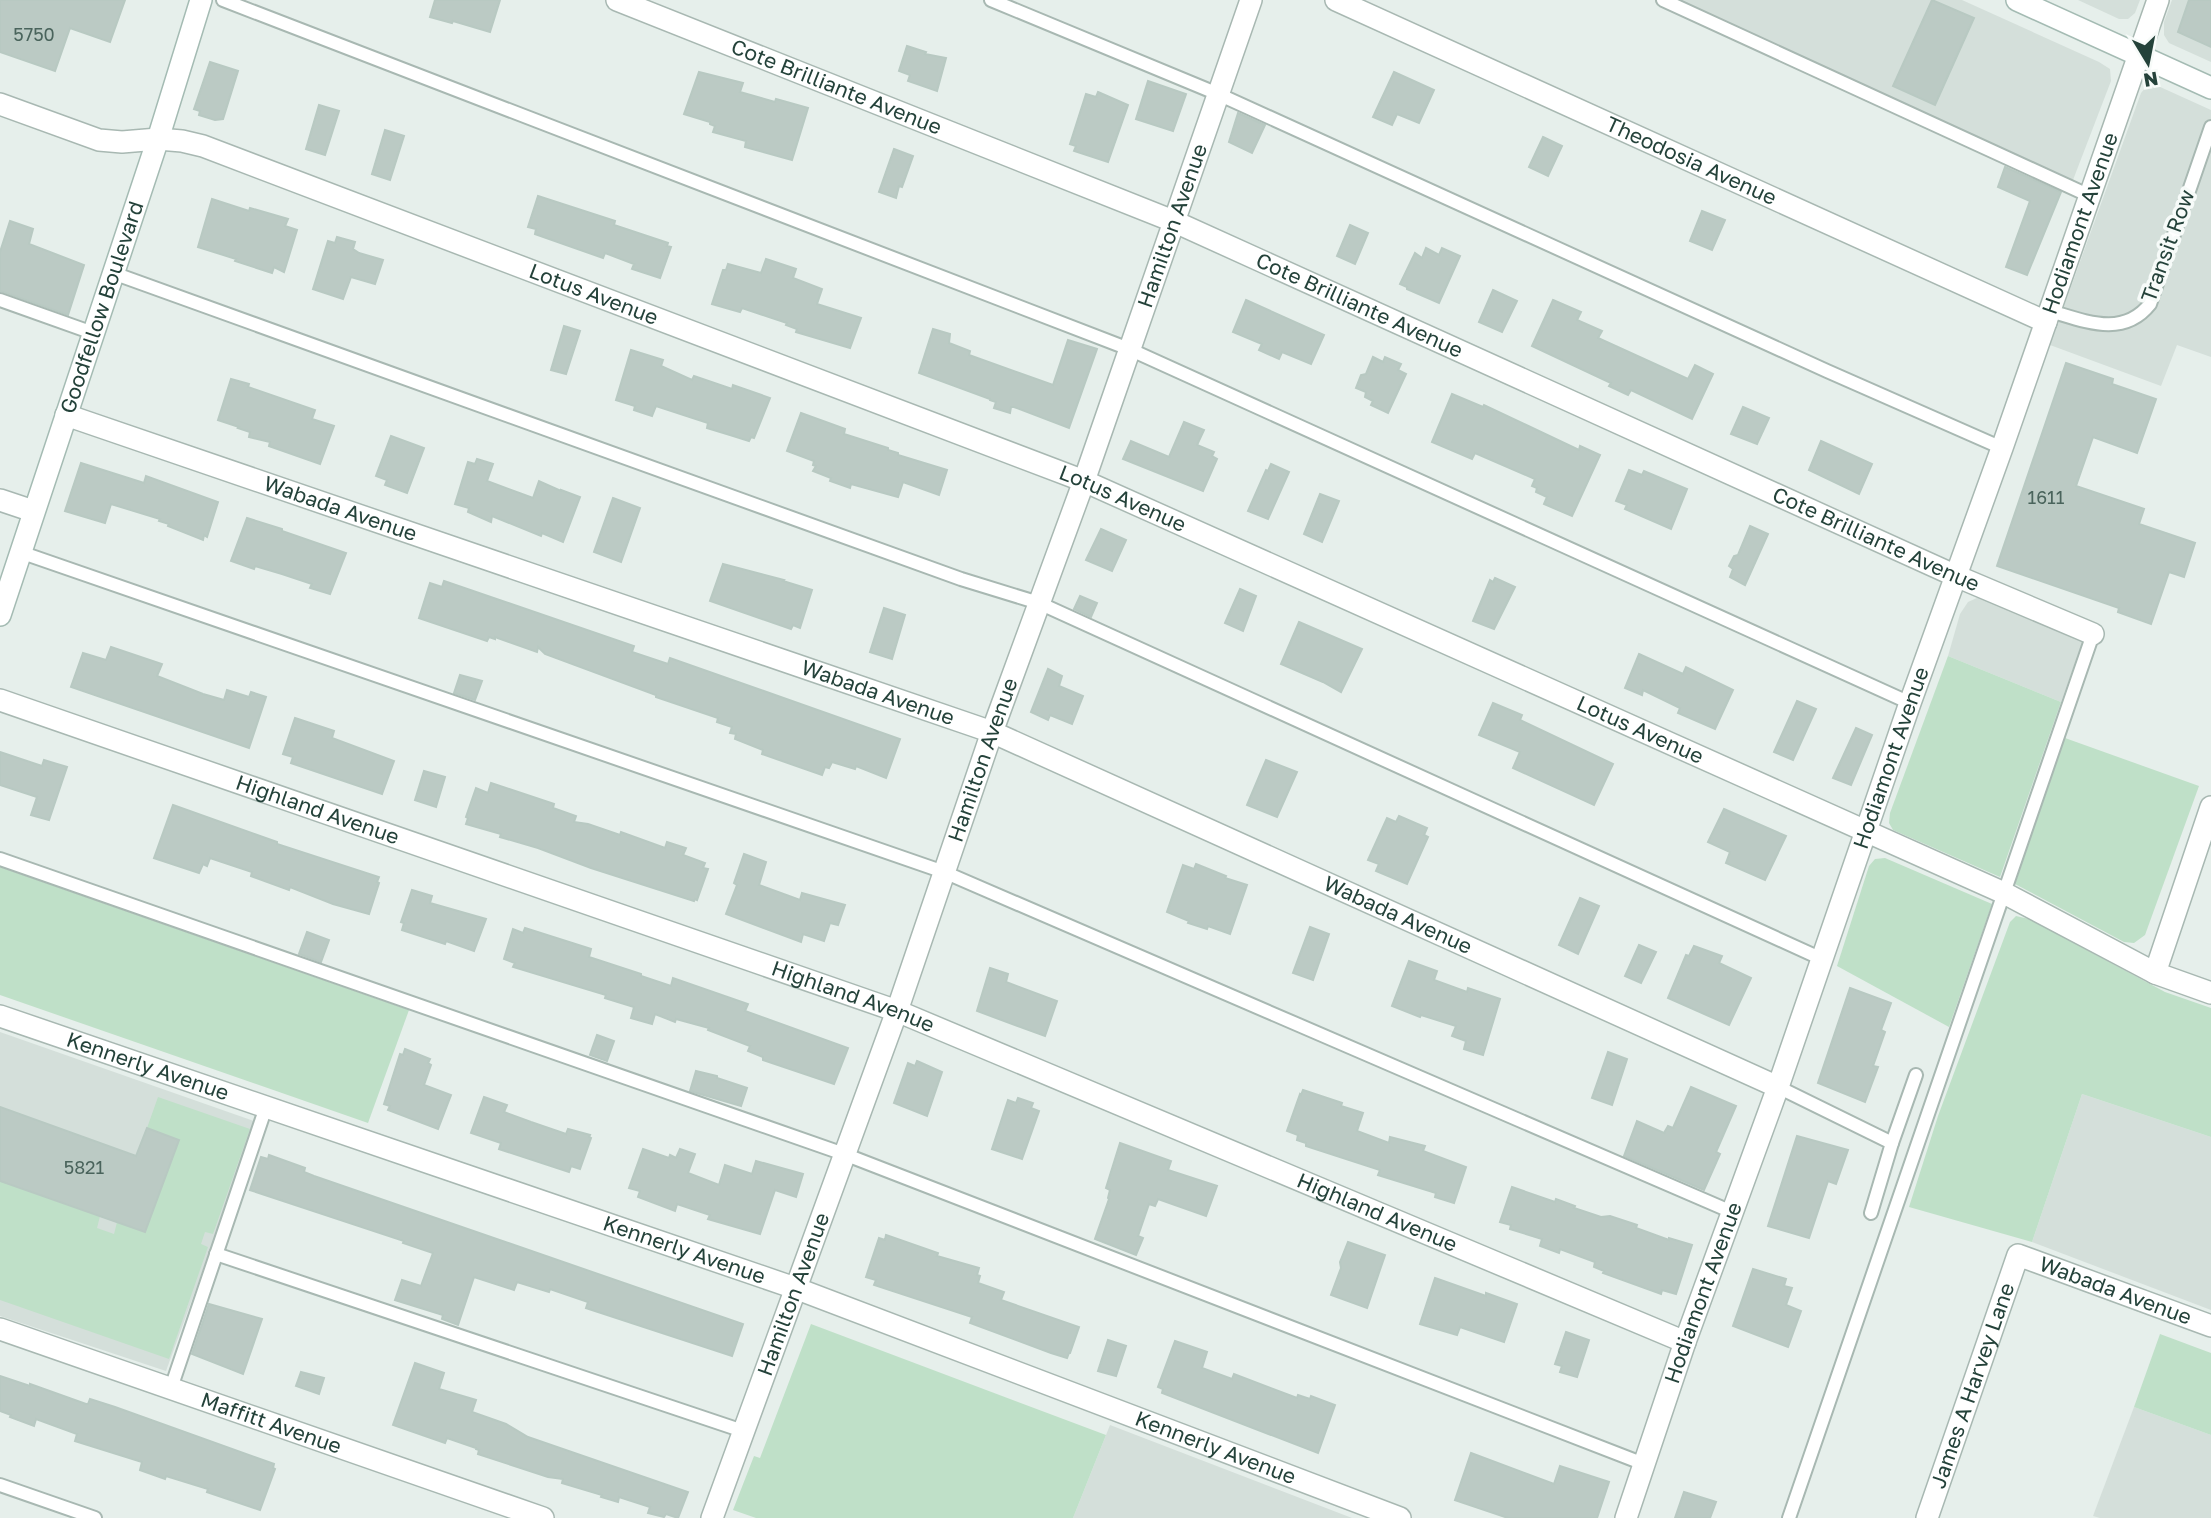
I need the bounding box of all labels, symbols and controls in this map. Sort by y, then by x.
house number: 5750 [13,23,55,45]
north arrow [2113,28,2183,98]
street label: Cote Brilliante Avenue [728,33,946,140]
text: N [2142,68,2160,93]
street label: Theodosia Avenue [1602,110,1781,210]
street label: Hodiamont Avenue [2036,129,2123,317]
street label: Hamilton Avenue [1131,140,1212,311]
street label: Transit Row [2135,186,2199,305]
street label: Goodfellow Boulevard [54,198,148,417]
street label: Cote Brilliante Avenue [1252,246,1467,363]
street label: Lotus Avenue [526,257,662,330]
street label: Lotus Avenue [1056,459,1190,537]
street label: Wabada Avenue [261,470,421,546]
street label: Cote Brilliante Avenue [1769,481,1984,596]
house number: 1611 [2027,486,2065,508]
street label: Wabada Avenue [798,654,958,730]
street label: Hodiamont Avenue [1847,663,1934,852]
street label: Hamilton Avenue [942,674,1023,845]
street label: Lotus Avenue [1573,689,1708,769]
street label: Highland Avenue [233,769,403,849]
street label: Wabada Avenue [1320,870,1477,959]
street label: Highland Avenue [768,955,939,1037]
street label: Kennerly Avenue [63,1026,233,1105]
house number: 5821 [64,1156,105,1178]
street label: Highland Avenue [1293,1167,1461,1257]
street label: Hodiamont Avenue [1658,1198,1747,1387]
street label: Kennerly Avenue [600,1209,769,1289]
street label: Hamilton Avenue [751,1209,834,1379]
street label: Wabada Avenue [2036,1250,2195,1330]
street label: James A Harvey Lane [1924,1279,2019,1492]
street label: Maffitt Avenue [198,1386,345,1459]
street label: Kennerly Avenue [1132,1405,1300,1489]

